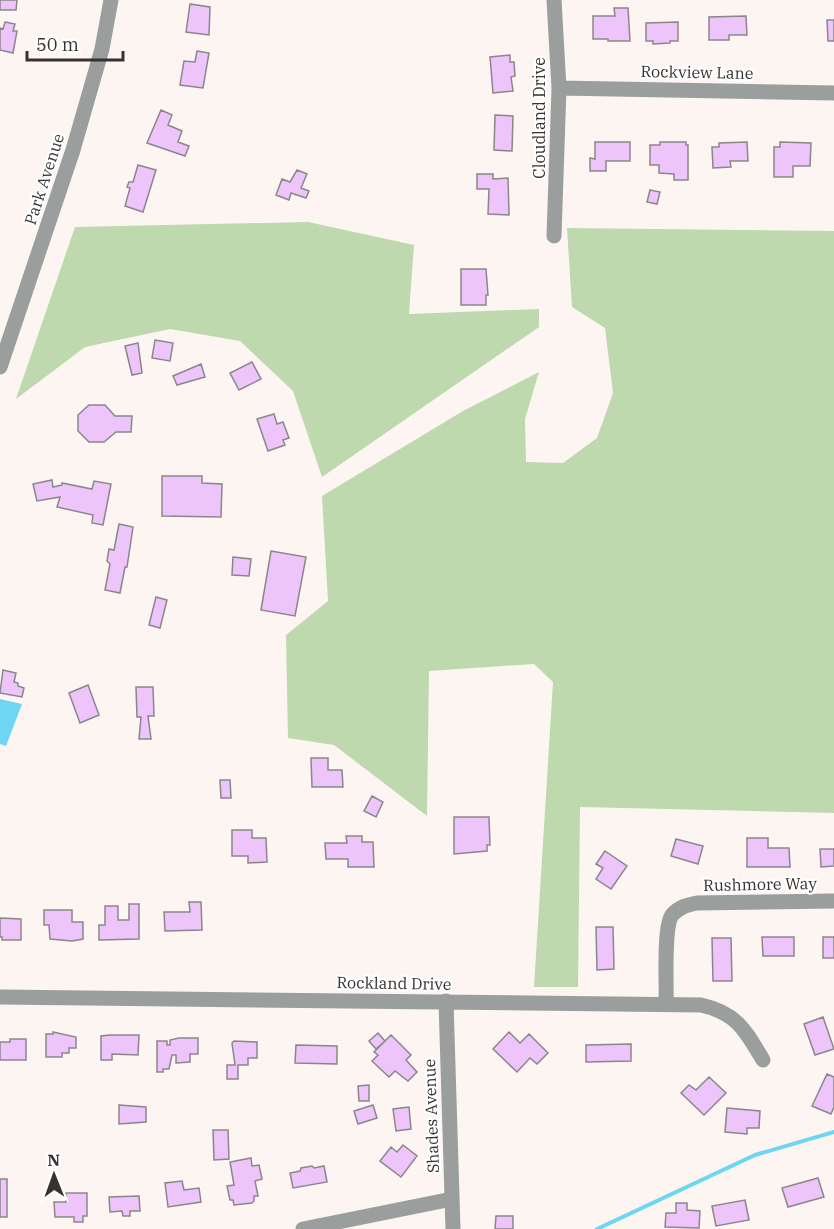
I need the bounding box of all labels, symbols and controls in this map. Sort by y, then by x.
scale bar [27,24,123,62]
text: 50 m [36,33,79,56]
street label: Cloudland Drive [529,57,549,179]
street label: Rockview Lane [641,61,753,83]
street label: Park Avenue [20,131,68,227]
street label: Rushmore Way [703,873,817,895]
street label: Rockland Drive [336,972,452,994]
street label: Shades Avenue [419,1059,443,1173]
north arrow [24,1145,84,1205]
text: N [47,1150,60,1170]

